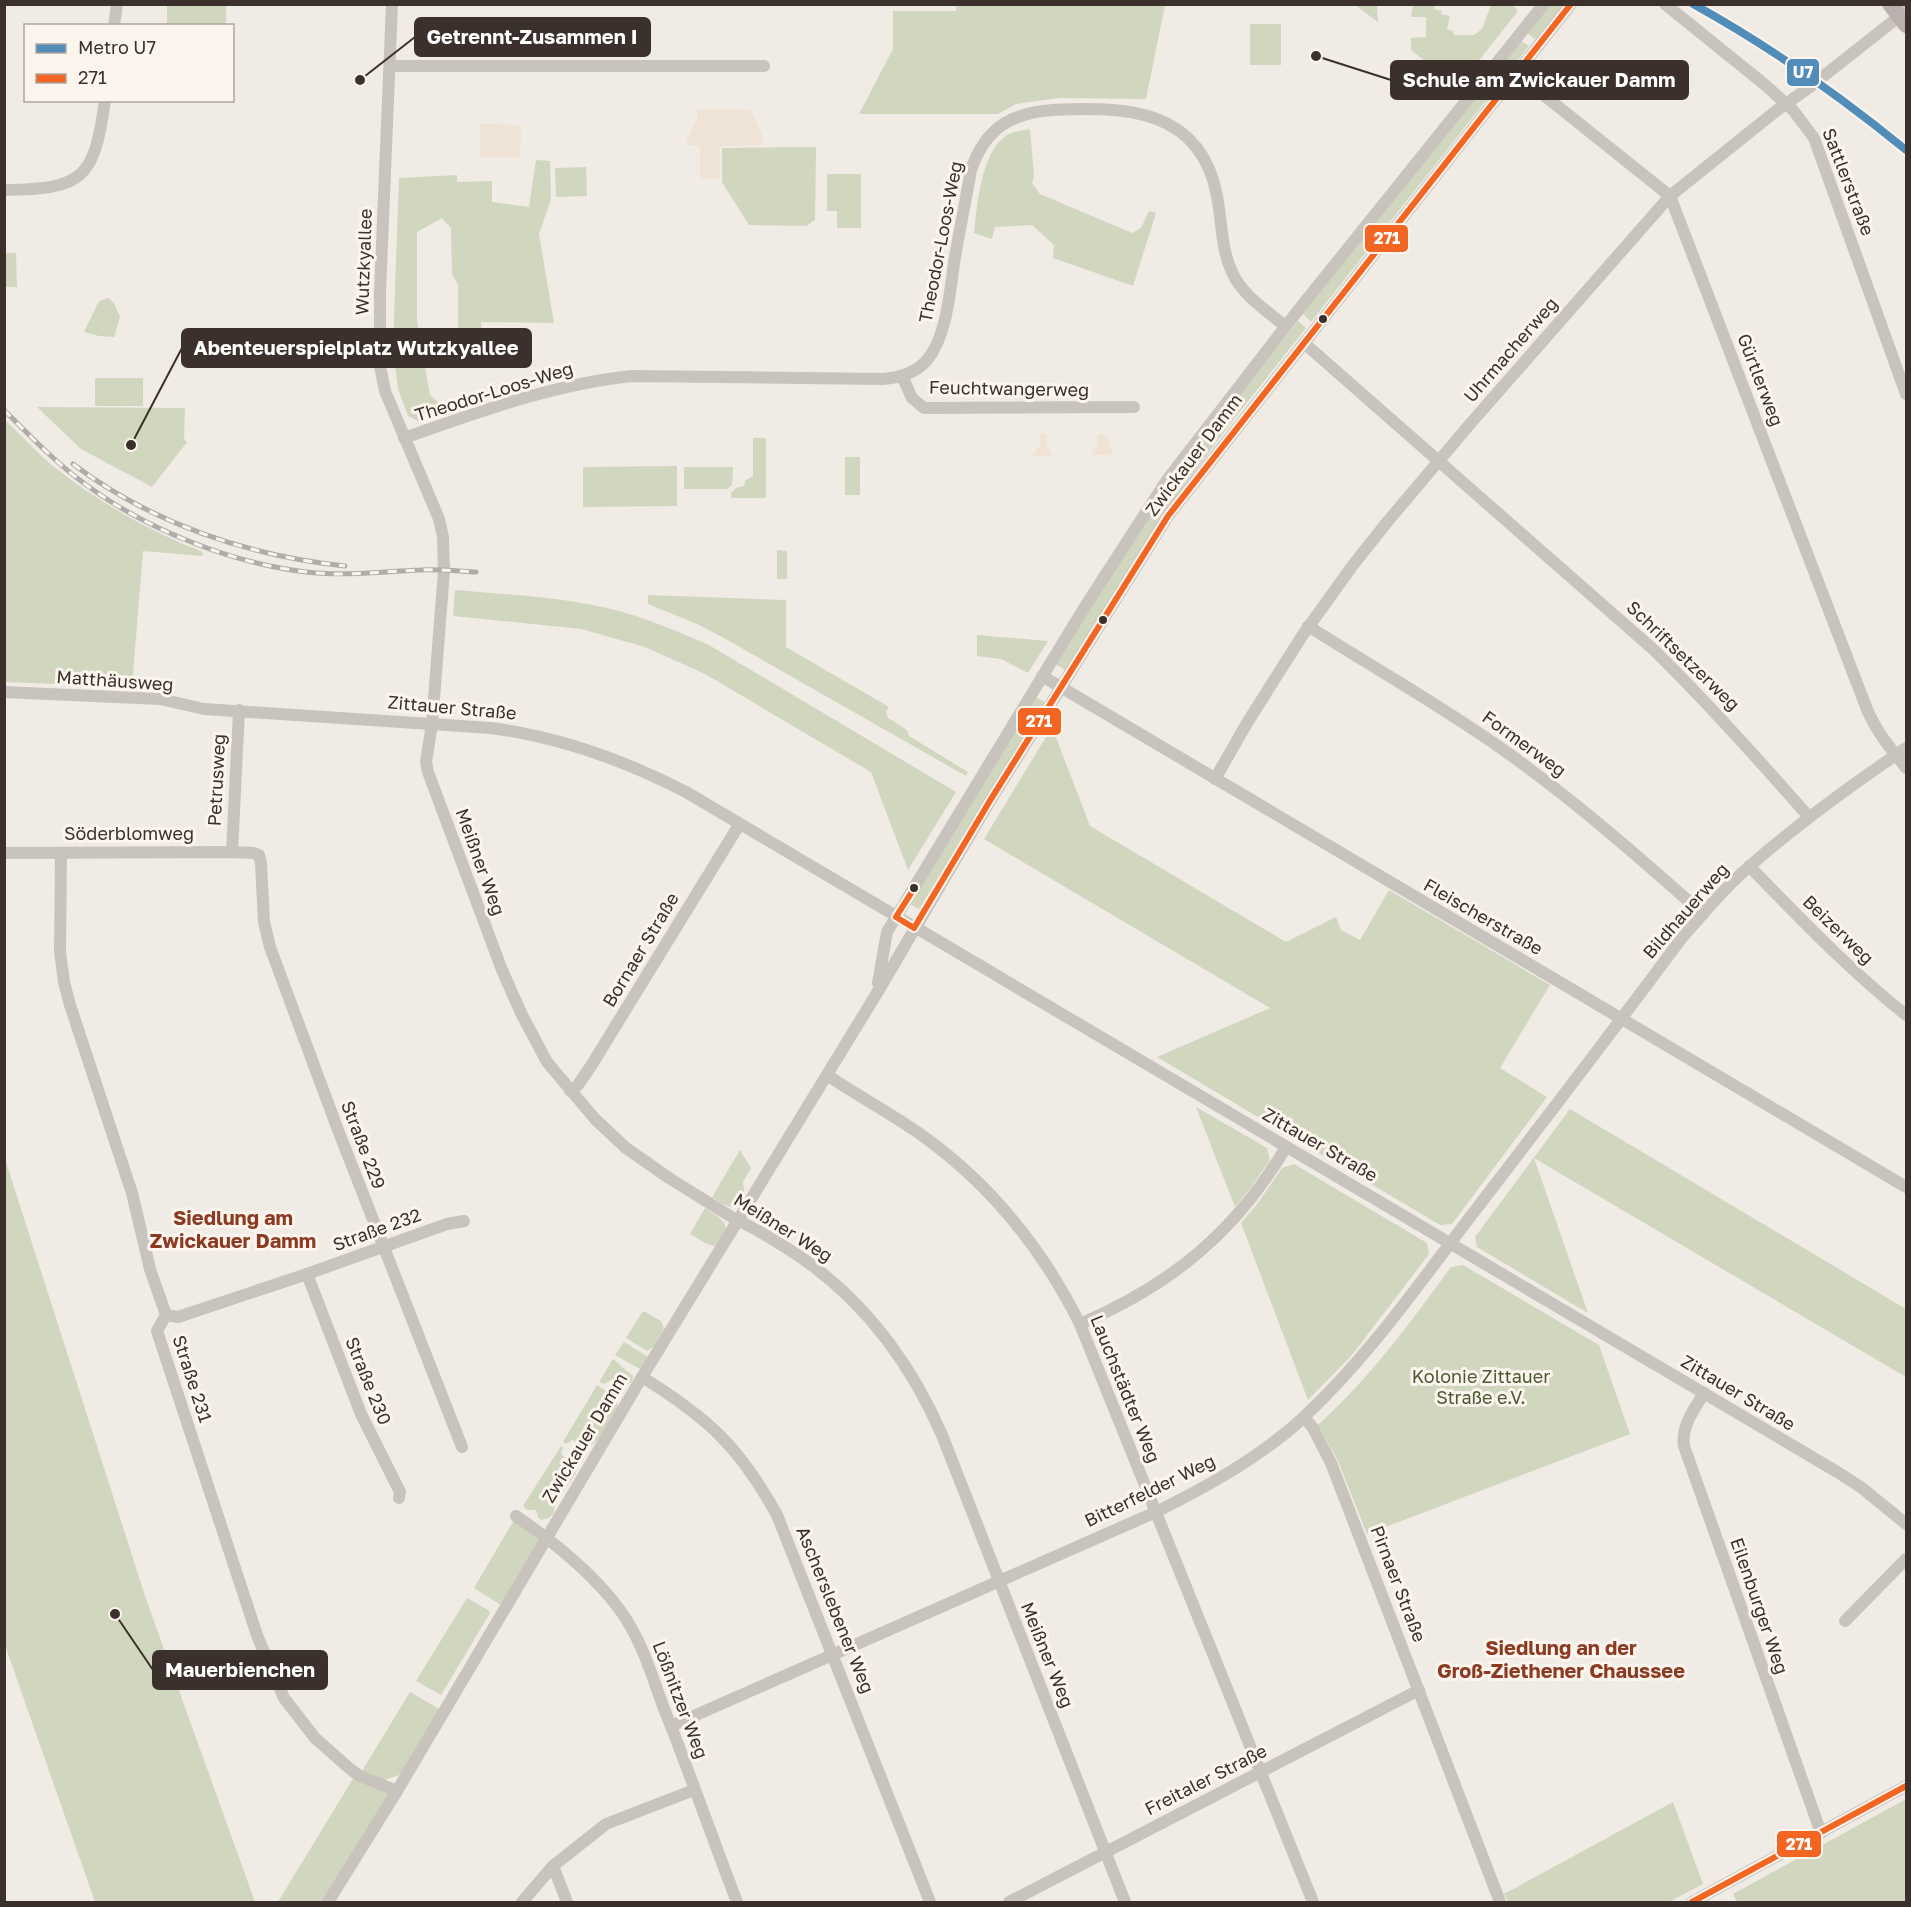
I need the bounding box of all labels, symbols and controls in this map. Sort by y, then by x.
callout: Getrennt-Zusammen I [415,18,650,56]
legend [24,24,234,102]
text: Getrennt-Zusammen I [426,24,638,48]
text: Metro U7 [78,36,156,58]
line badge: U7 [1786,58,1820,87]
callout: Schule am Zwickauer Damm [1391,61,1688,99]
text: U7 [1793,62,1813,82]
text: 271 [78,66,107,88]
text: Schule am Zwickauer Damm [1403,67,1675,91]
street label: Sattlerstraße [1818,125,1880,239]
street label: Theodor-Loos-Weg [914,159,966,325]
street label: Wutzkyallee [350,208,376,316]
line badge: 271 [1364,224,1409,253]
text: 271 [1374,228,1400,248]
street label: Uhrmacherweg [1459,292,1562,406]
unlabelled marker [1317,313,1329,325]
callout: Abenteuerspielplatz Wutzkyallee [182,329,531,367]
street label: Gürtlerweg [1733,330,1789,429]
text: Abenteuerspielplatz Wutzkyallee [194,335,519,359]
street label: Theodor-Loos-Weg [412,357,575,426]
street label: Feuchtwangerweg [929,376,1089,400]
street label: Zwickauer Damm [1140,389,1246,520]
street label: Schriftsetzerweg [1623,596,1745,715]
unlabelled marker [1097,614,1109,626]
street label: Matthäusweg [56,665,174,695]
street label: Zittauer Straße [387,690,517,724]
street label: Formerweg [1478,705,1571,781]
line badge: 271 [1017,707,1062,736]
text: 271 [1026,711,1052,731]
street label: Petrusweg [203,733,229,827]
street label: Meißner Weg [451,805,510,918]
street label: Söderblomweg [64,822,194,844]
street label: Bildhauerweg [1638,858,1733,963]
street label: Fleischerstraße [1420,873,1547,959]
unlabelled marker [908,882,920,894]
street label: Bornaer Straße [597,888,683,1011]
street label: Beizerweg [1799,890,1879,969]
street label: Straße 229 [337,1098,391,1192]
street label: Zittauer Straße [1259,1102,1382,1186]
street label: Meißner Weg [730,1188,837,1266]
street label: Straße 232 [330,1203,424,1255]
district label: Siedlung am Zwickauer Damm [150,1205,316,1252]
street label: Lauchstädter Weg [1086,1311,1166,1466]
street label: Straße 231 [169,1332,217,1425]
street label: Straße 230 [341,1333,397,1428]
street label: Zittauer Straße [1678,1349,1800,1435]
park label: Kolonie Zittauer Straße e.V. [1412,1365,1550,1408]
street label: Zwickauer Damm [537,1369,632,1506]
street label: Bitterfelder Weg [1081,1449,1218,1531]
street label: Pirnaer Straße [1367,1522,1431,1645]
street label: Ascherslebener Weg [792,1523,879,1696]
street label: Eilenburger Weg [1726,1535,1794,1677]
street label: Meißner Weg [1017,1598,1079,1711]
district label: Siedlung an der Groß-Ziethener Chaussee [1437,1635,1685,1682]
street label: Lößnitzer Weg [648,1638,713,1761]
callout: Mauerbienchen [153,1651,327,1689]
text: Mauerbienchen [165,1657,315,1681]
street label: Freitaler Straße [1141,1739,1270,1819]
line badge: 271 [1776,1830,1822,1858]
text: 271 [1786,1834,1812,1854]

